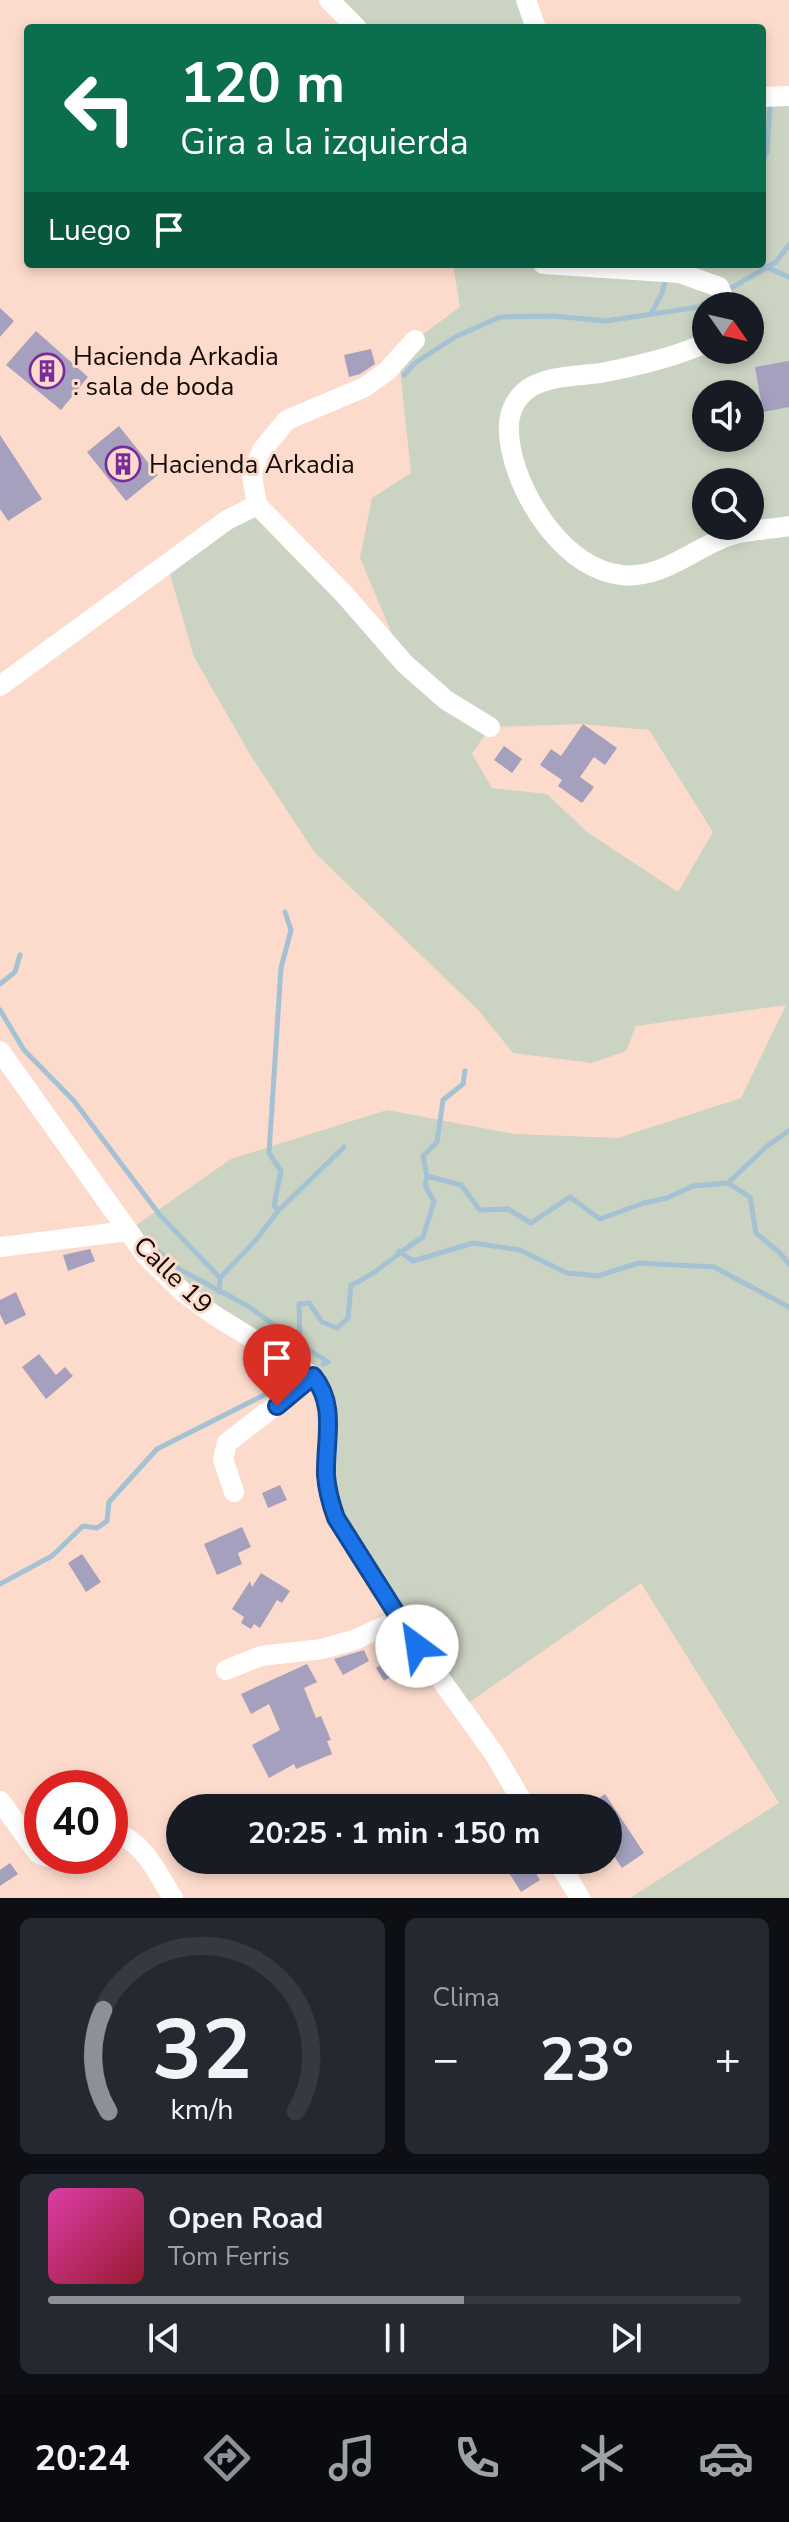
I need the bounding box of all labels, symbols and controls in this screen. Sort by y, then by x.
text: 120 m [180,45,345,122]
icon: left [48,56,152,160]
text: Gira a la izquierda [180,118,469,167]
icon: arrive [147,208,191,252]
text: Luego [48,210,131,251]
north arrow [692,292,764,364]
map controls [692,292,764,540]
place label: Hacienda Arkadia : sala de boda [73,339,279,404]
building icon: Hacienda Arkadia : sala de boda [28,352,66,390]
button: sound [692,380,764,452]
building icon: Hacienda Arkadia [104,445,142,483]
place label: Hacienda Arkadia [149,447,355,482]
button: search [692,468,764,540]
street label: Calle 19 [126,1228,220,1322]
pin [243,1324,311,1406]
icon: arrive [255,1336,299,1380]
position arrow [375,1604,459,1688]
speed limit sign: 40 [24,1770,128,1874]
text: 20:25 · 1 min · 150 m [248,1813,540,1854]
text: Clima [433,1980,500,2015]
text: 32 [152,1994,252,2107]
text: 23° [539,2019,634,2101]
text: − [433,2030,459,2090]
text: + [715,2030,741,2090]
text: km/h [171,2090,234,2129]
text: Open Road [168,2198,323,2239]
text: Tom Ferris [168,2239,290,2274]
icon: previous [142,2316,186,2360]
icon: pause [373,2316,417,2360]
icon: next [604,2316,648,2360]
icon: directions [199,2430,255,2486]
icon: music [324,2430,380,2486]
icon: phone [449,2430,505,2486]
icon: climate [574,2430,630,2486]
icon: car [698,2430,754,2486]
text: 20:24 [34,2434,130,2483]

